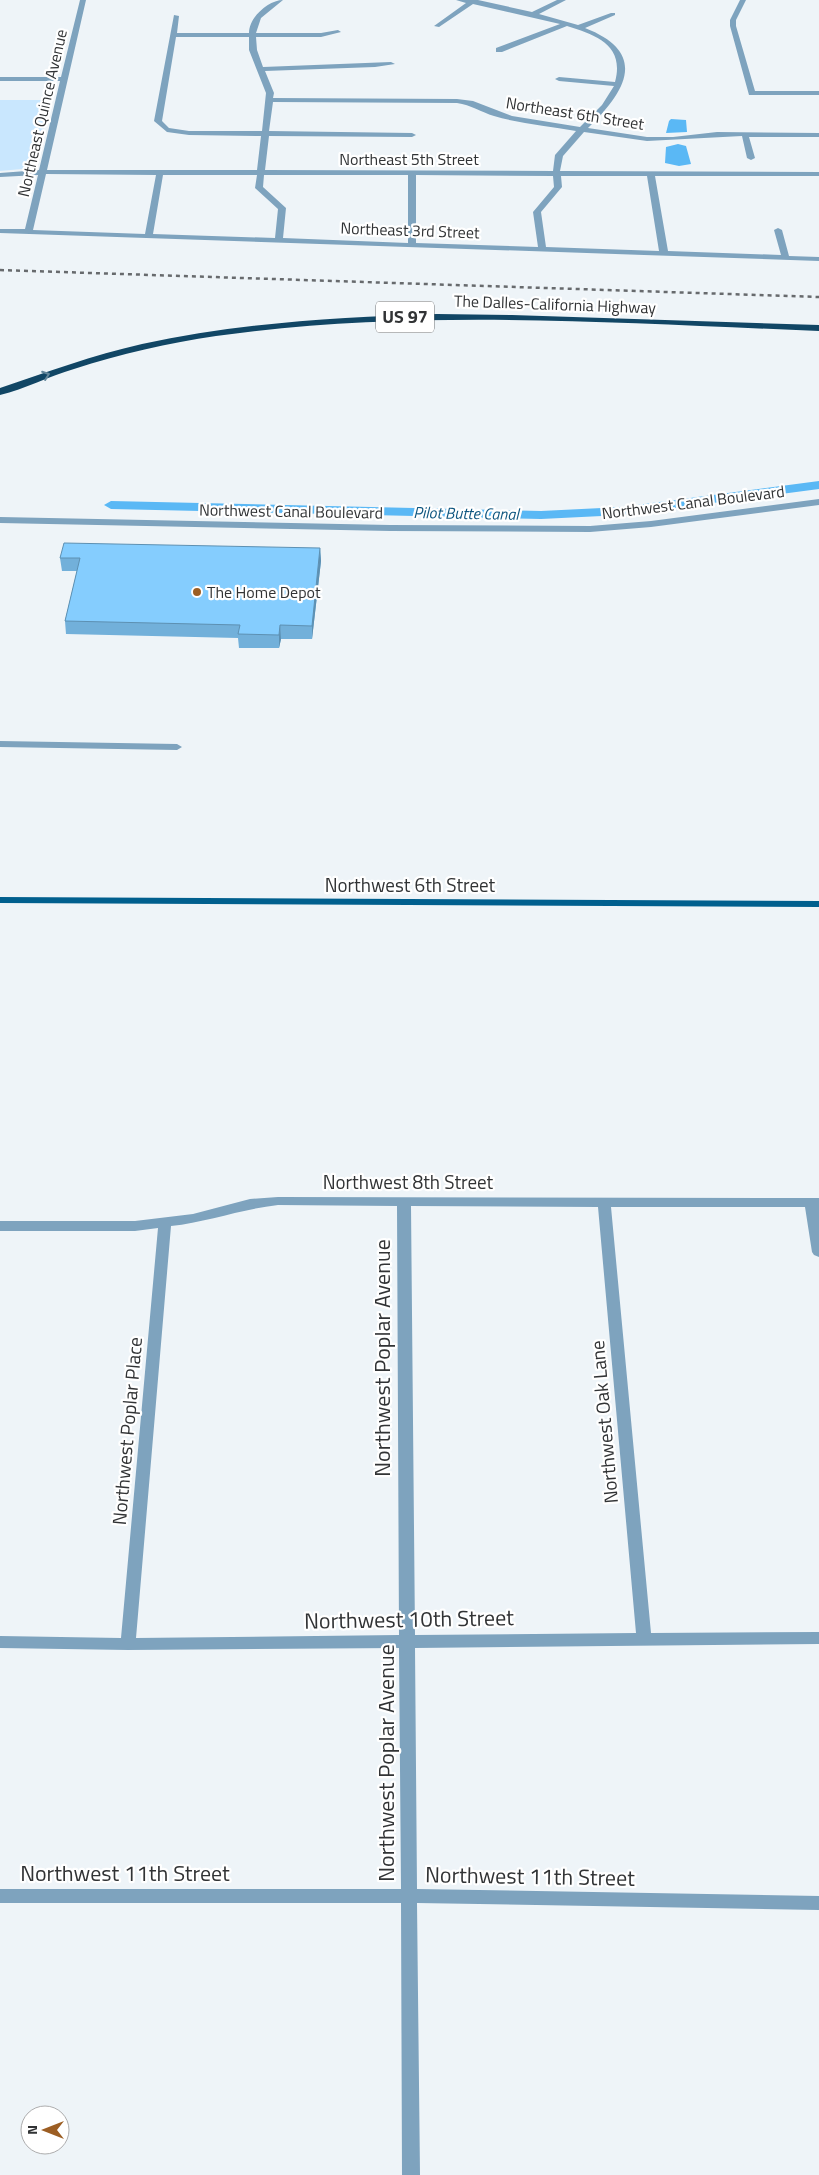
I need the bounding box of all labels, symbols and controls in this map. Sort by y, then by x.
street label: Northeast Quince Avenue [11,27,73,199]
street label: Northeast 6th Street [504,90,646,136]
street label: Northeast 5th Street [339,147,479,171]
street label: Northeast 3rd Street [340,216,480,244]
street label: The Dalles-California Highway [454,288,657,320]
road number: US 97 [376,302,434,332]
one-way arrow [41,371,49,381]
street label: Northwest Canal Boulevard [600,479,786,525]
street label: Northwest Canal Boulevard [199,497,383,525]
water label: Pilot Butte Canal [413,500,521,526]
place label: The Home Depot [207,580,321,604]
marker: The Home Depot [191,586,203,598]
street label: Northwest 6th Street [325,870,496,899]
street label: Northwest 8th Street [323,1167,494,1196]
street label: Northwest Poplar Avenue [365,1239,399,1477]
street label: Northwest Poplar Place [104,1336,149,1526]
street label: Northwest Oak Lane [582,1339,625,1505]
street label: Northwest 10th Street [304,1600,514,1638]
street label: Northwest Poplar Avenue [369,1644,403,1882]
street label: Northwest 11th Street [20,1856,230,1890]
street label: Northwest 11th Street [425,1857,635,1895]
north arrow [20,2105,70,2155]
text: N [21,2125,42,2135]

